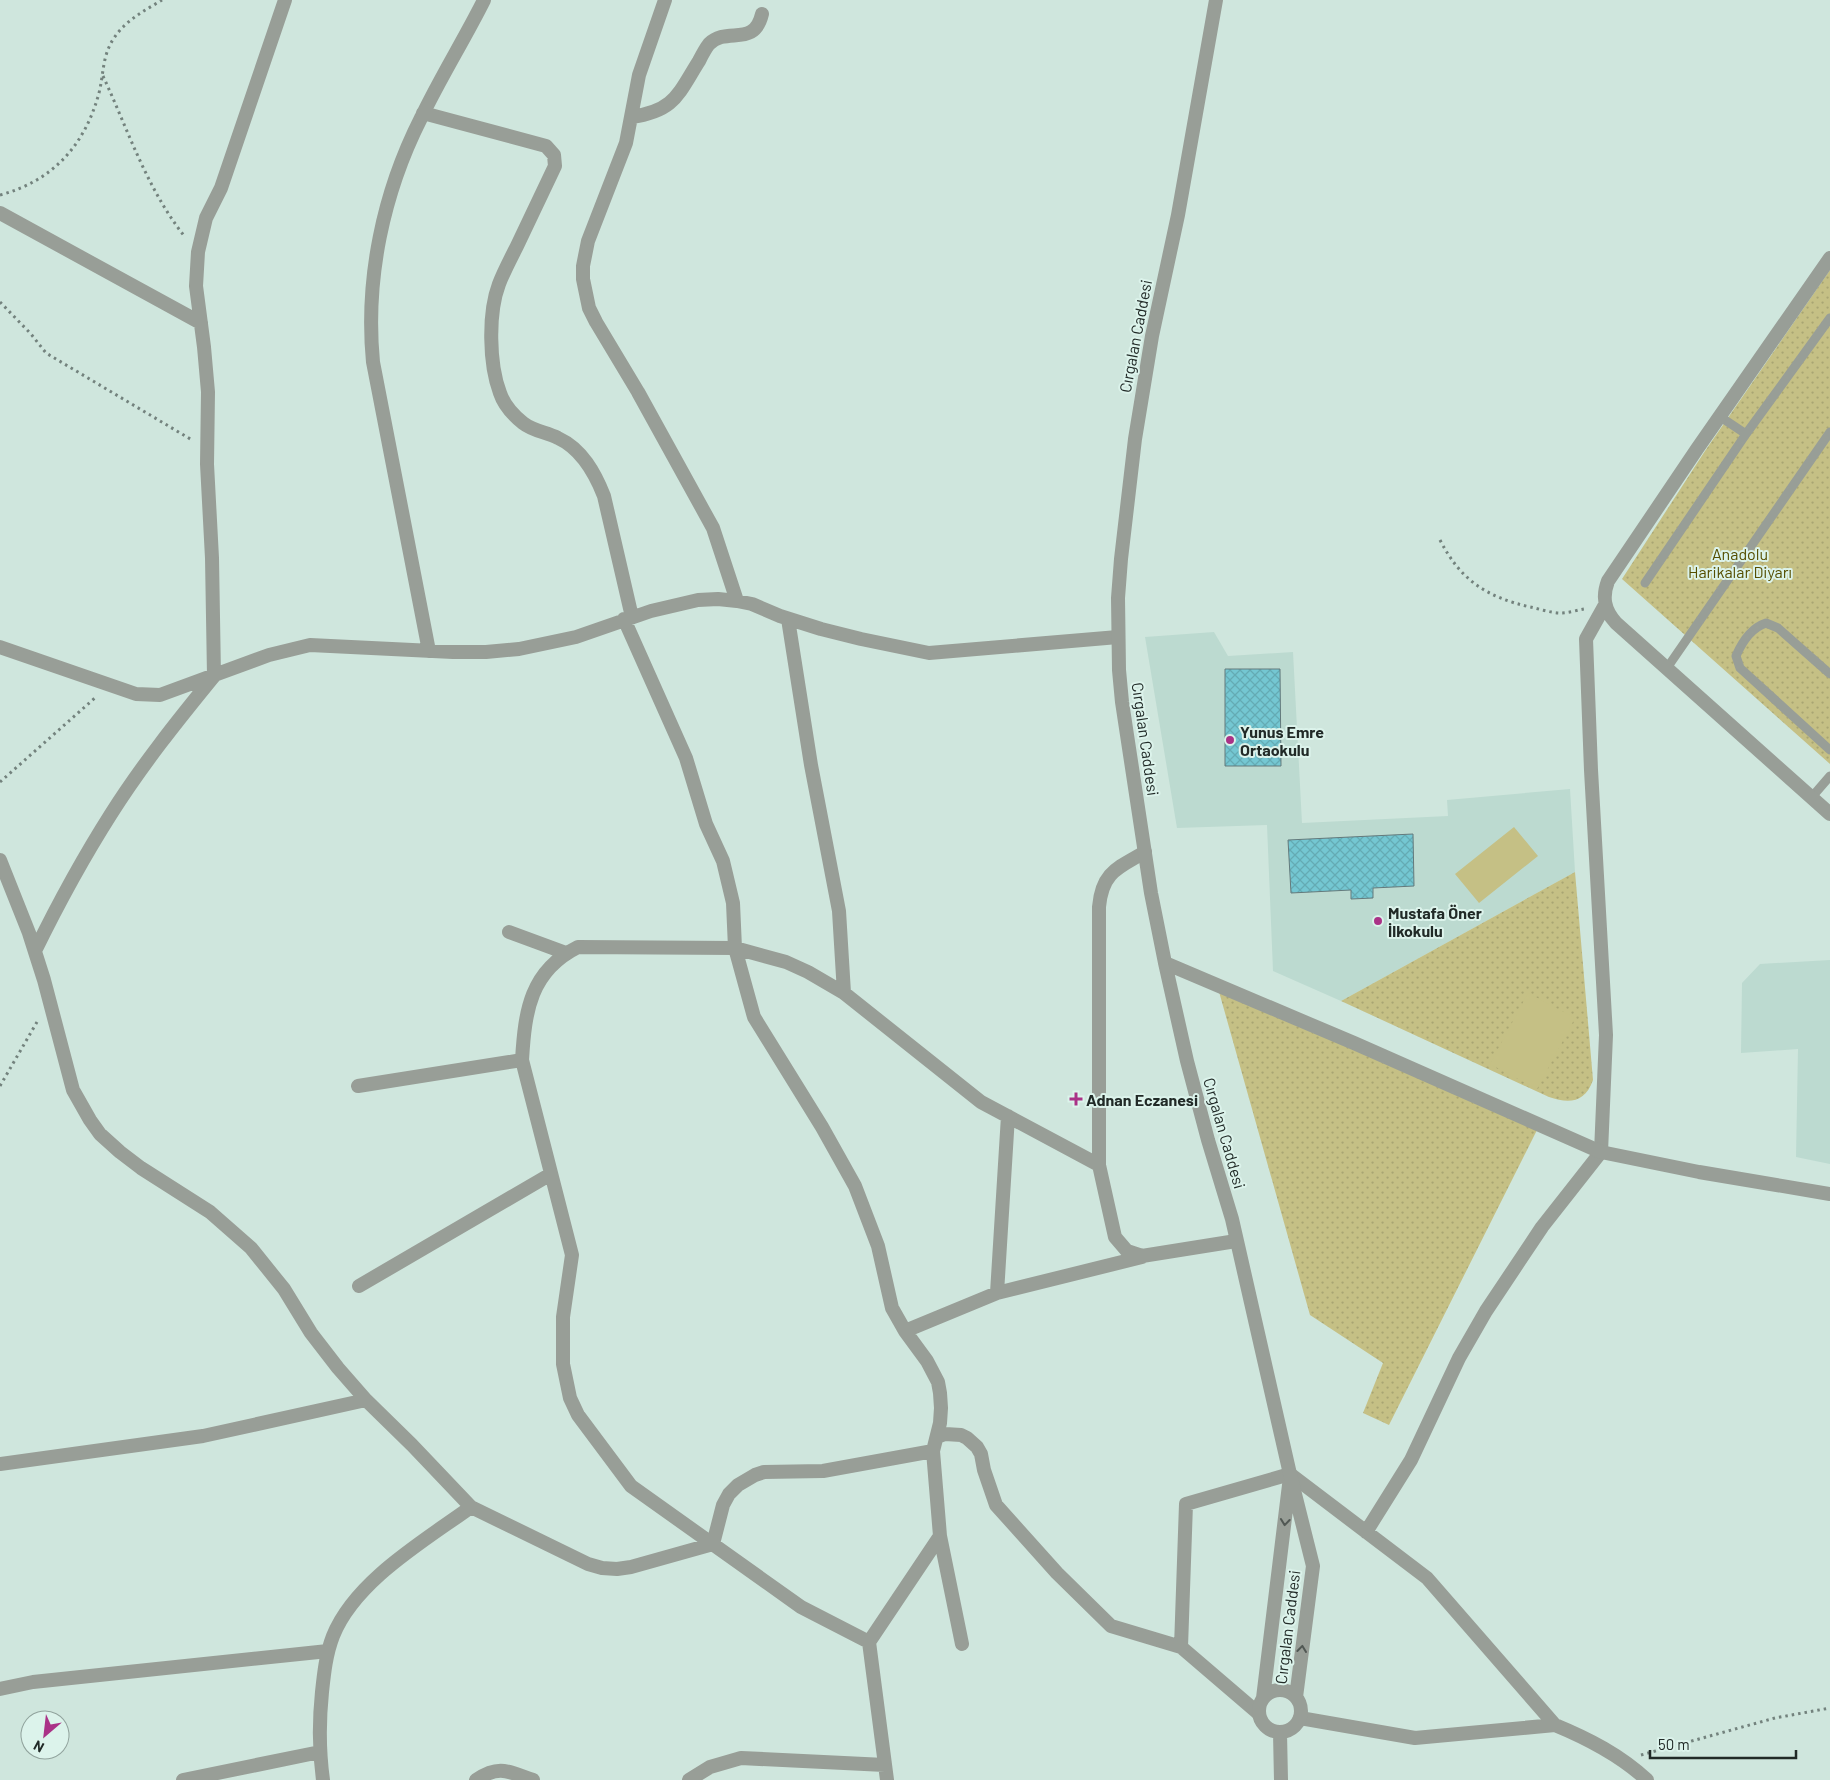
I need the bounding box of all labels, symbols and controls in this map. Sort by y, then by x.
street label: Cırgalan Caddesi [1115,278,1155,394]
park label: Anadolu Harikalar Diyarı [1688,544,1792,581]
street label: Cırgalan Caddesi [1129,681,1163,797]
place label: Yunus Emre Ortaokulu [1240,722,1324,759]
marker: Yunus Emre Ortaokulu [1224,734,1236,746]
place label: Mustafa Öner İlkokulu [1388,903,1482,940]
marker: Mustafa Öner İlkokulu [1372,915,1384,927]
street label: Cırgalan Caddesi [1200,1075,1250,1191]
place label: Adnan Eczanesi [1086,1090,1198,1109]
marker: Adnan Eczanesi [1070,1093,1082,1105]
one-way arrow [1280,1519,1291,1527]
street label: Cırgalan Caddesi [1271,1569,1303,1685]
one-way arrow [1297,1645,1307,1653]
north arrow [20,1710,70,1760]
scale bar [1650,1728,1796,1760]
text: 50 m [1658,1735,1690,1753]
text: N [31,1737,47,1757]

